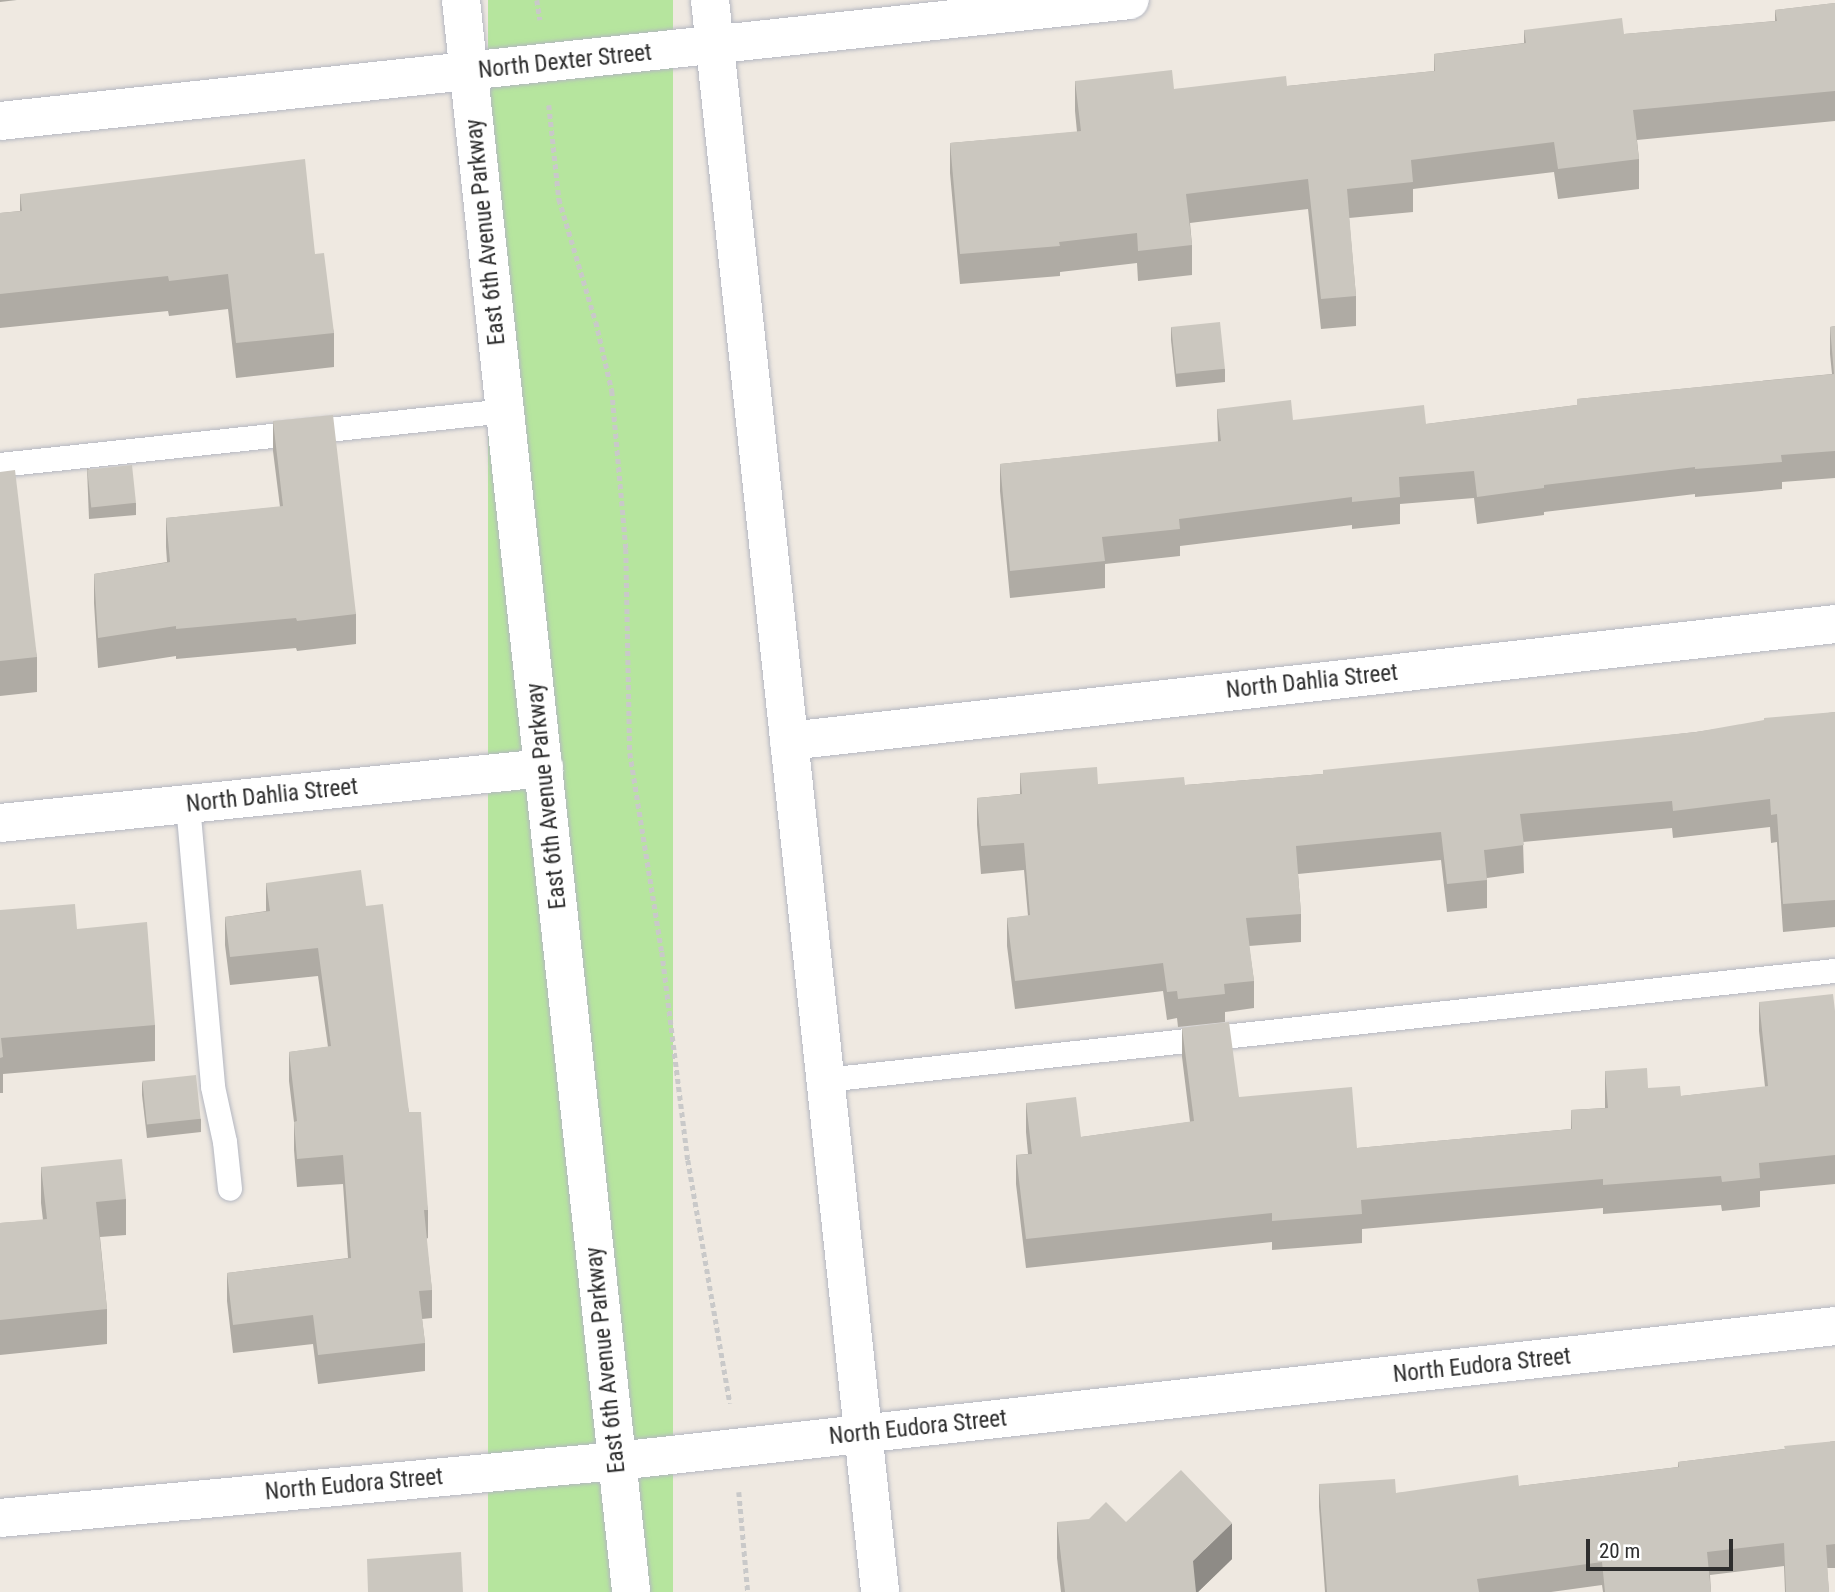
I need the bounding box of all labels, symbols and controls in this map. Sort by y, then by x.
street label: North Dexter Street [477,39,653,85]
street label: East 6th Avenue Parkway [460,117,512,347]
street label: North Dahlia Street [1225,659,1399,705]
street label: East 6th Avenue Parkway [521,681,573,911]
street label: North Dahlia Street [185,773,359,819]
street label: East 6th Avenue Parkway [580,1245,632,1475]
street label: North Eudora Street [1392,1343,1572,1389]
street label: North Eudora Street [828,1405,1008,1451]
street label: North Eudora Street [264,1463,444,1507]
scale bar [1590,1526,1737,1570]
text: 20 m [1599,1539,1640,1563]

